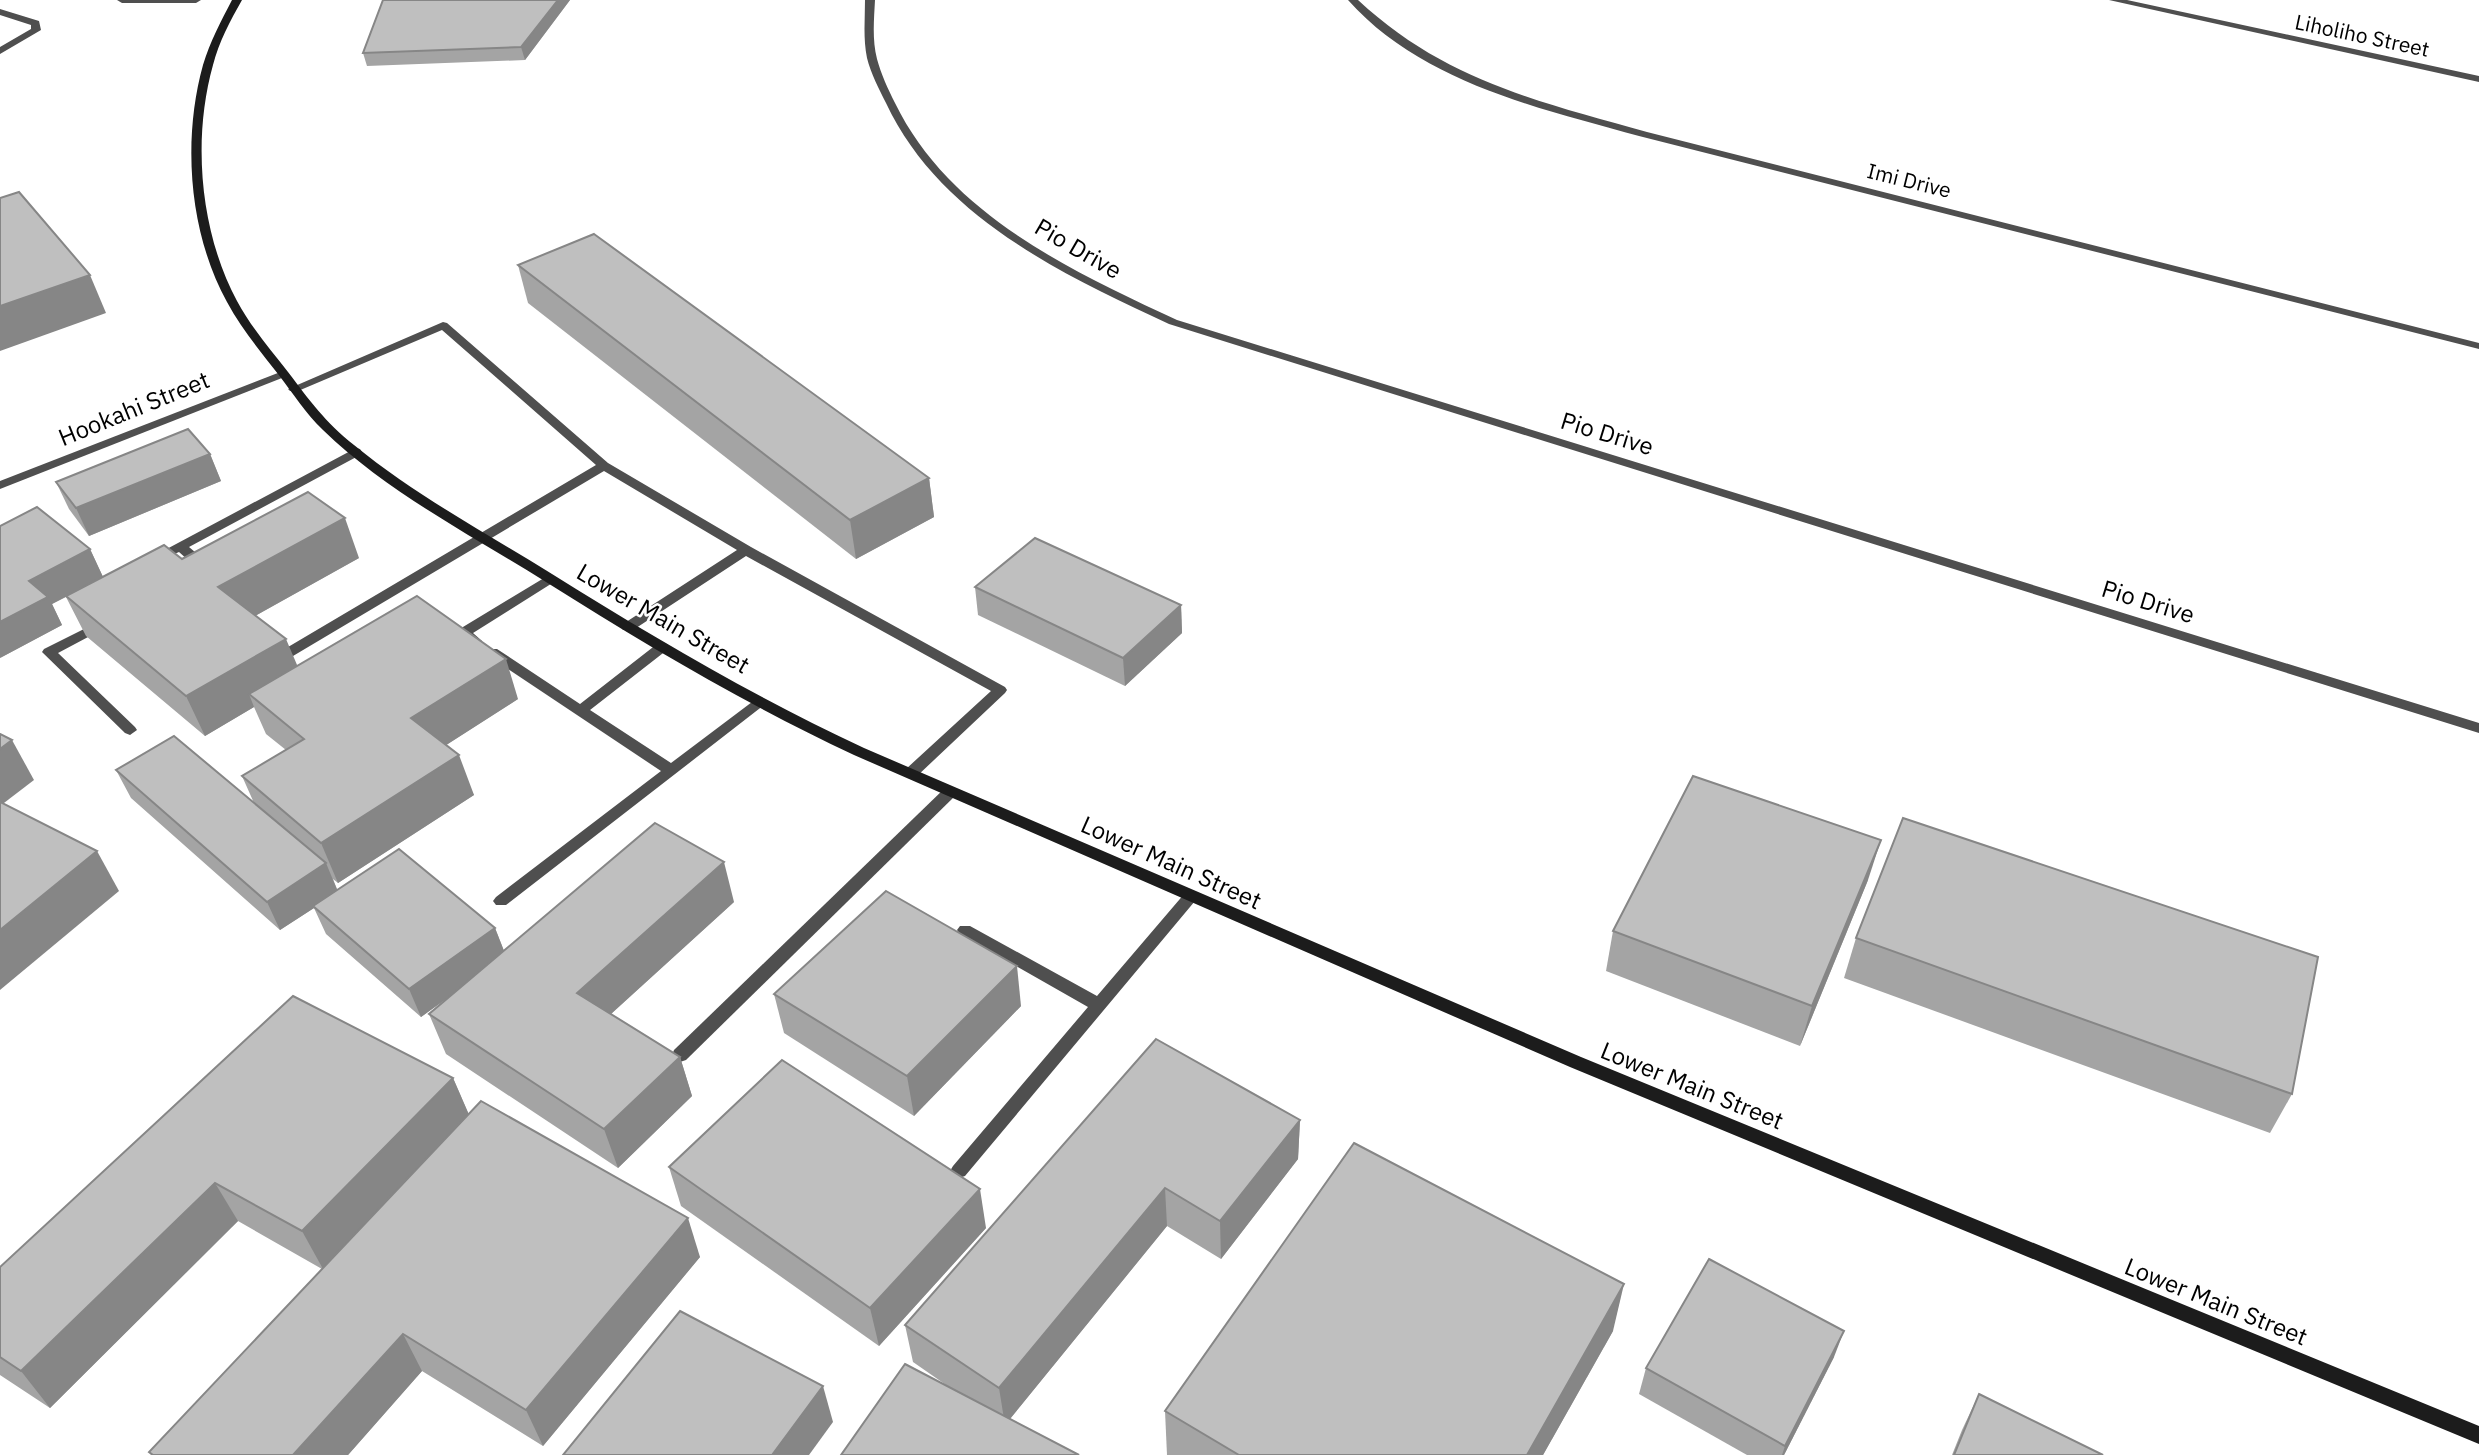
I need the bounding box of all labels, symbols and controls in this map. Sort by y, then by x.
street label: Liholiho Street [2292,7,2432,63]
street label: Imi Drive [1864,156,1954,204]
street label: Pio Drive [1029,210,1128,286]
street label: Hookahi Street [53,363,214,453]
street label: Pio Drive [1557,404,1658,462]
street label: Lower Main Street [571,556,756,681]
street label: Pio Drive [2098,572,2199,630]
street label: Lower Main Street [1076,808,1267,916]
street label: Lower Main Street [1596,1034,1789,1136]
street label: Lower Main Street [2120,1250,2313,1352]

